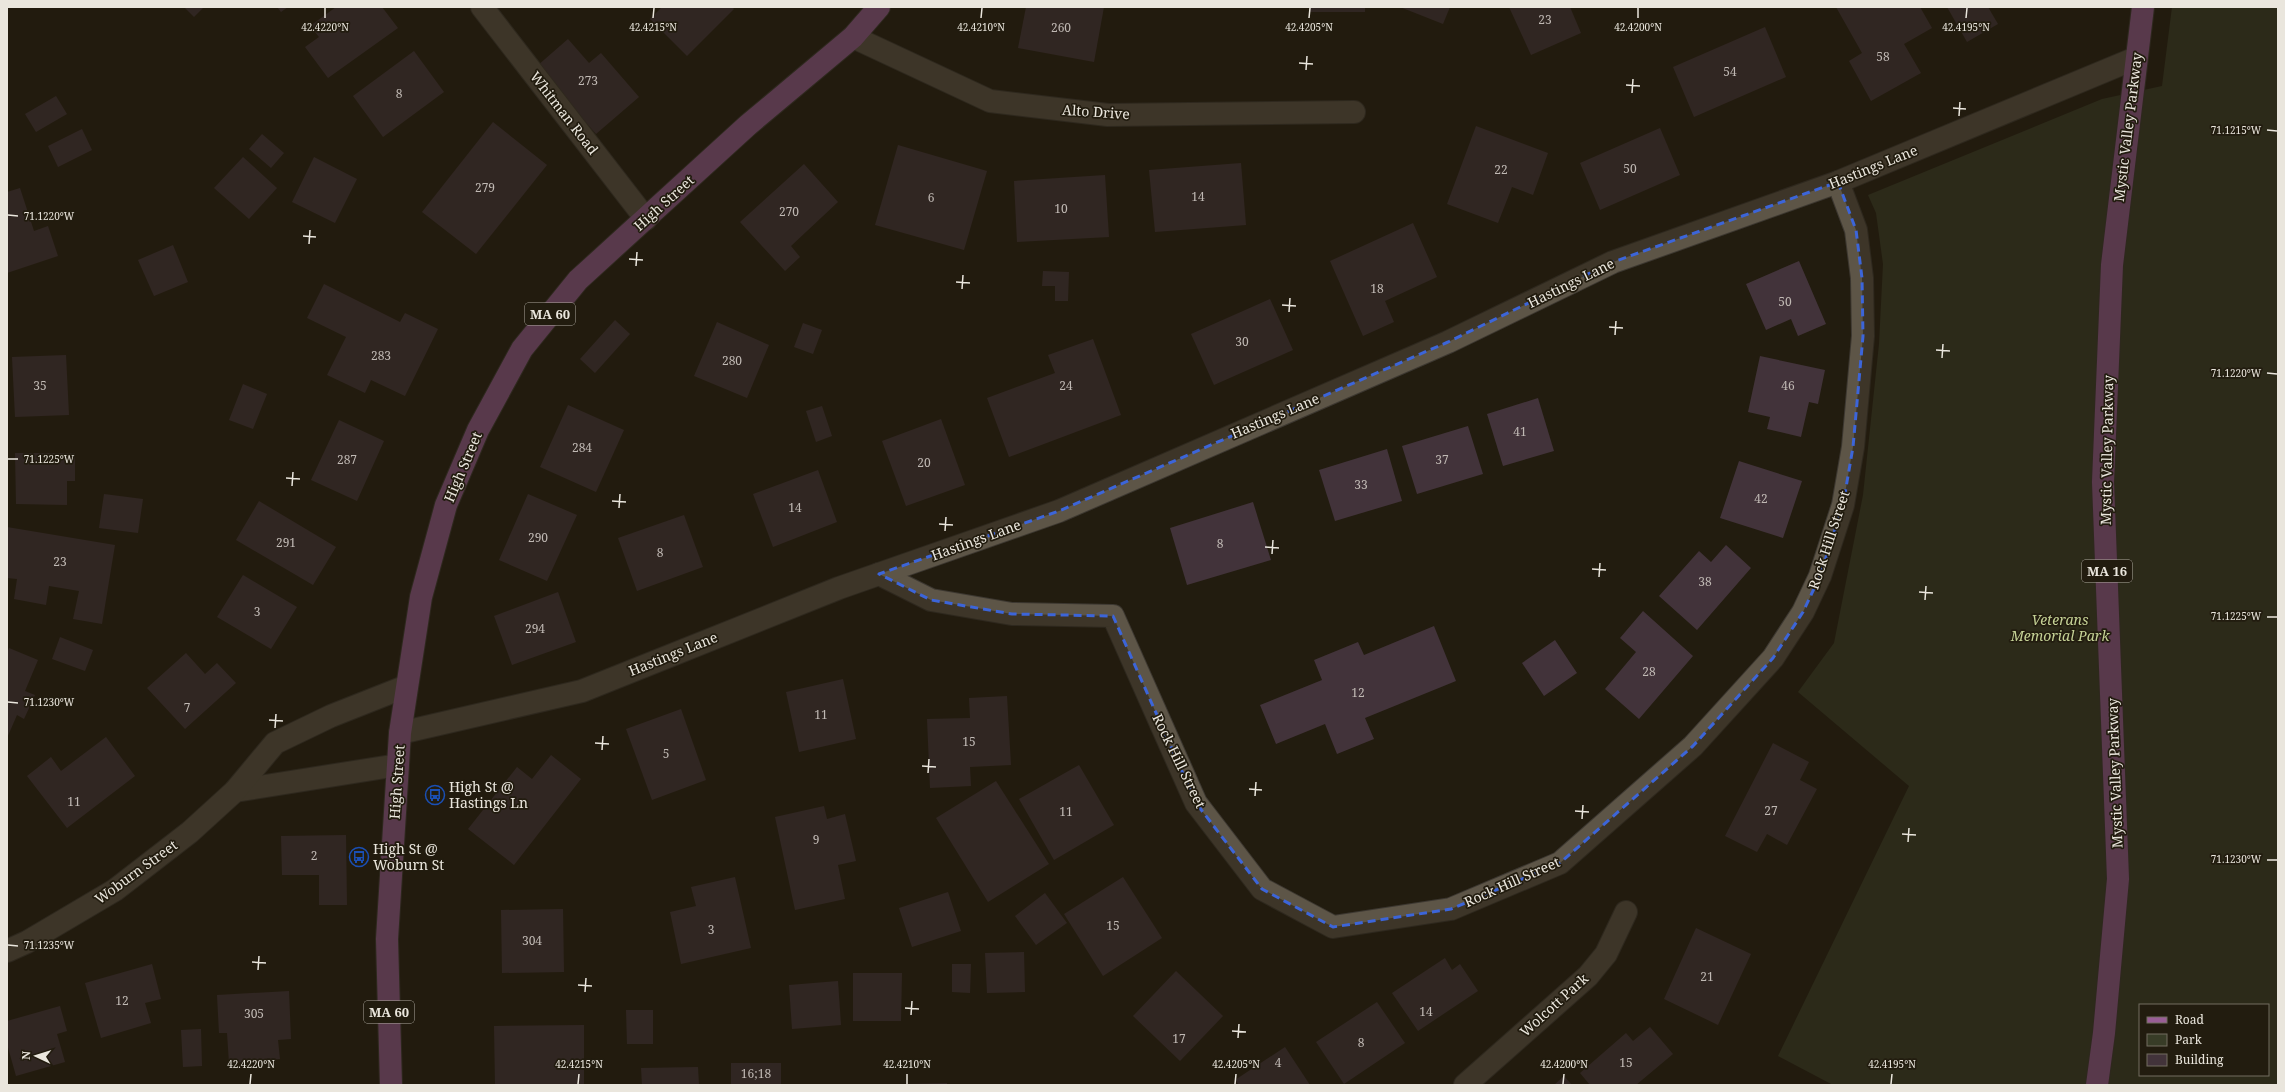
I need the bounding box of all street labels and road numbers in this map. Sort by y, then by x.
street label: Mystic Valley Parkway [2109,51,2146,203]
street label: Whitman Road [526,67,603,158]
street label: Alto Drive [1062,100,1130,123]
street label: Hastings Lane [1826,140,1920,193]
street label: High Street [630,171,698,235]
street label: Hastings Lane [1524,253,1617,312]
road number: MA 60 [525,303,575,325]
street label: Mystic Valley Parkway [2096,375,2117,525]
street label: Hastings Lane [1228,388,1322,443]
street label: High Street [439,429,486,505]
street label: Rock Hill Street [1804,488,1853,592]
street label: Hastings Lane [928,514,1023,565]
road number: MA 16 [2082,560,2132,582]
street label: Hastings Lane [626,627,720,680]
street label: Mystic Valley Parkway [2102,698,2127,848]
street label: Rock Hill Street [1148,710,1211,811]
street label: High Street [384,744,409,820]
street label: Woburn Street [91,835,181,908]
street label: Rock Hill Street [1461,852,1563,911]
street label: Wolcott Park [1515,968,1593,1040]
road number: MA 60 [364,1001,414,1023]

